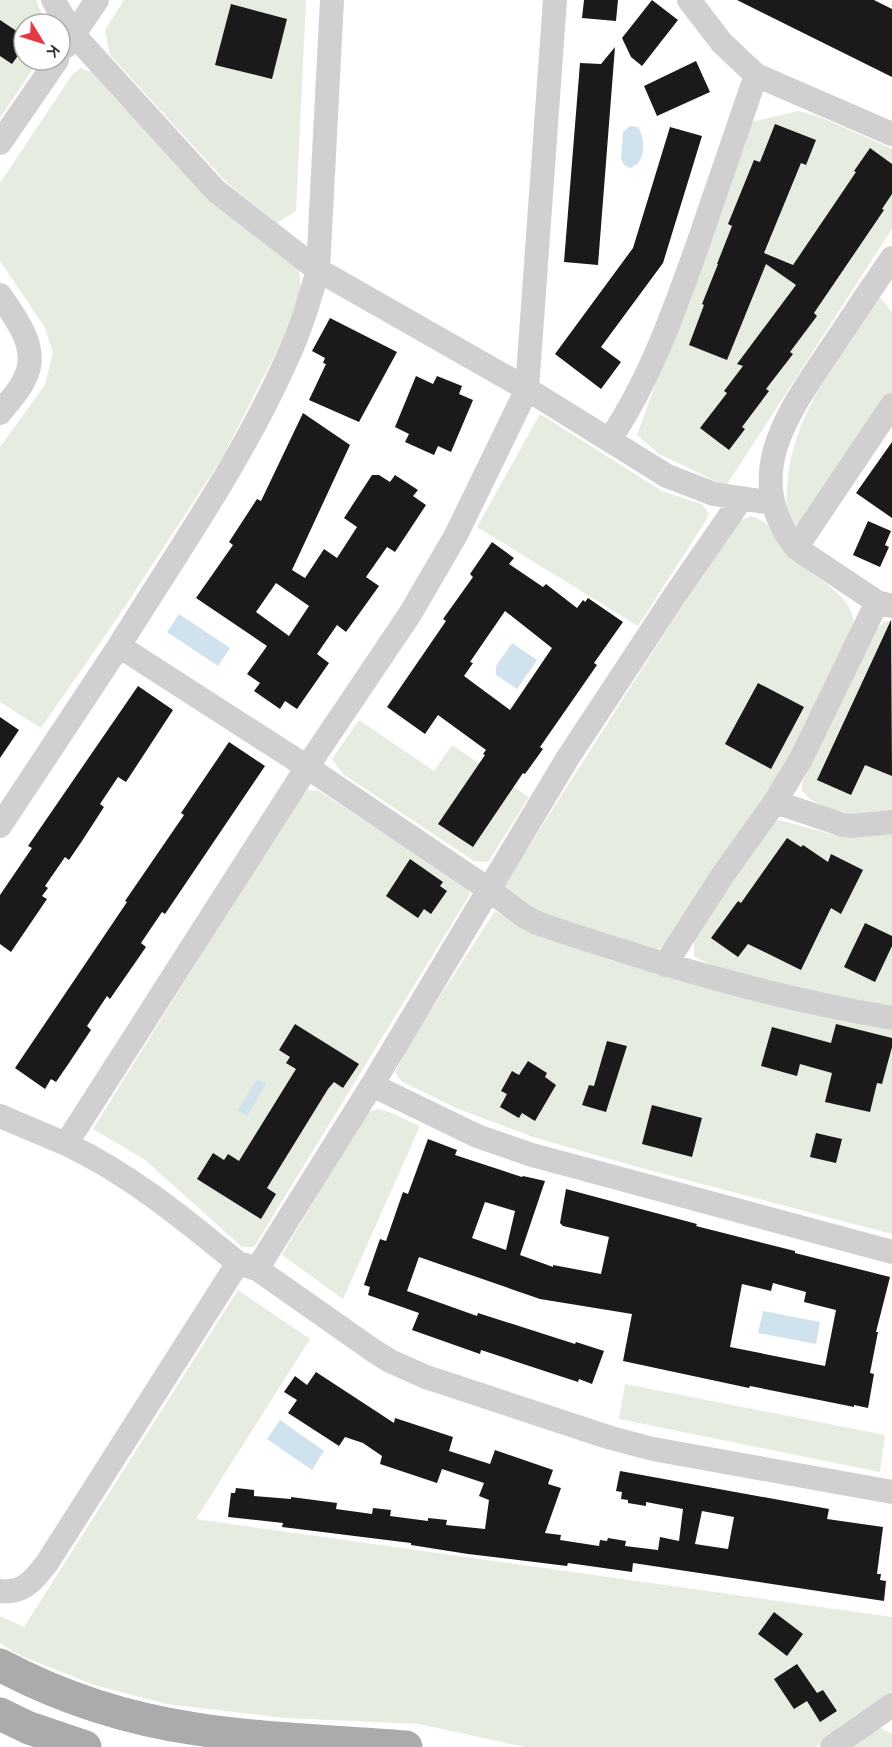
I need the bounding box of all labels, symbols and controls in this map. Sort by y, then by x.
north arrow [12,12,72,72]
text: K [43,41,65,62]

